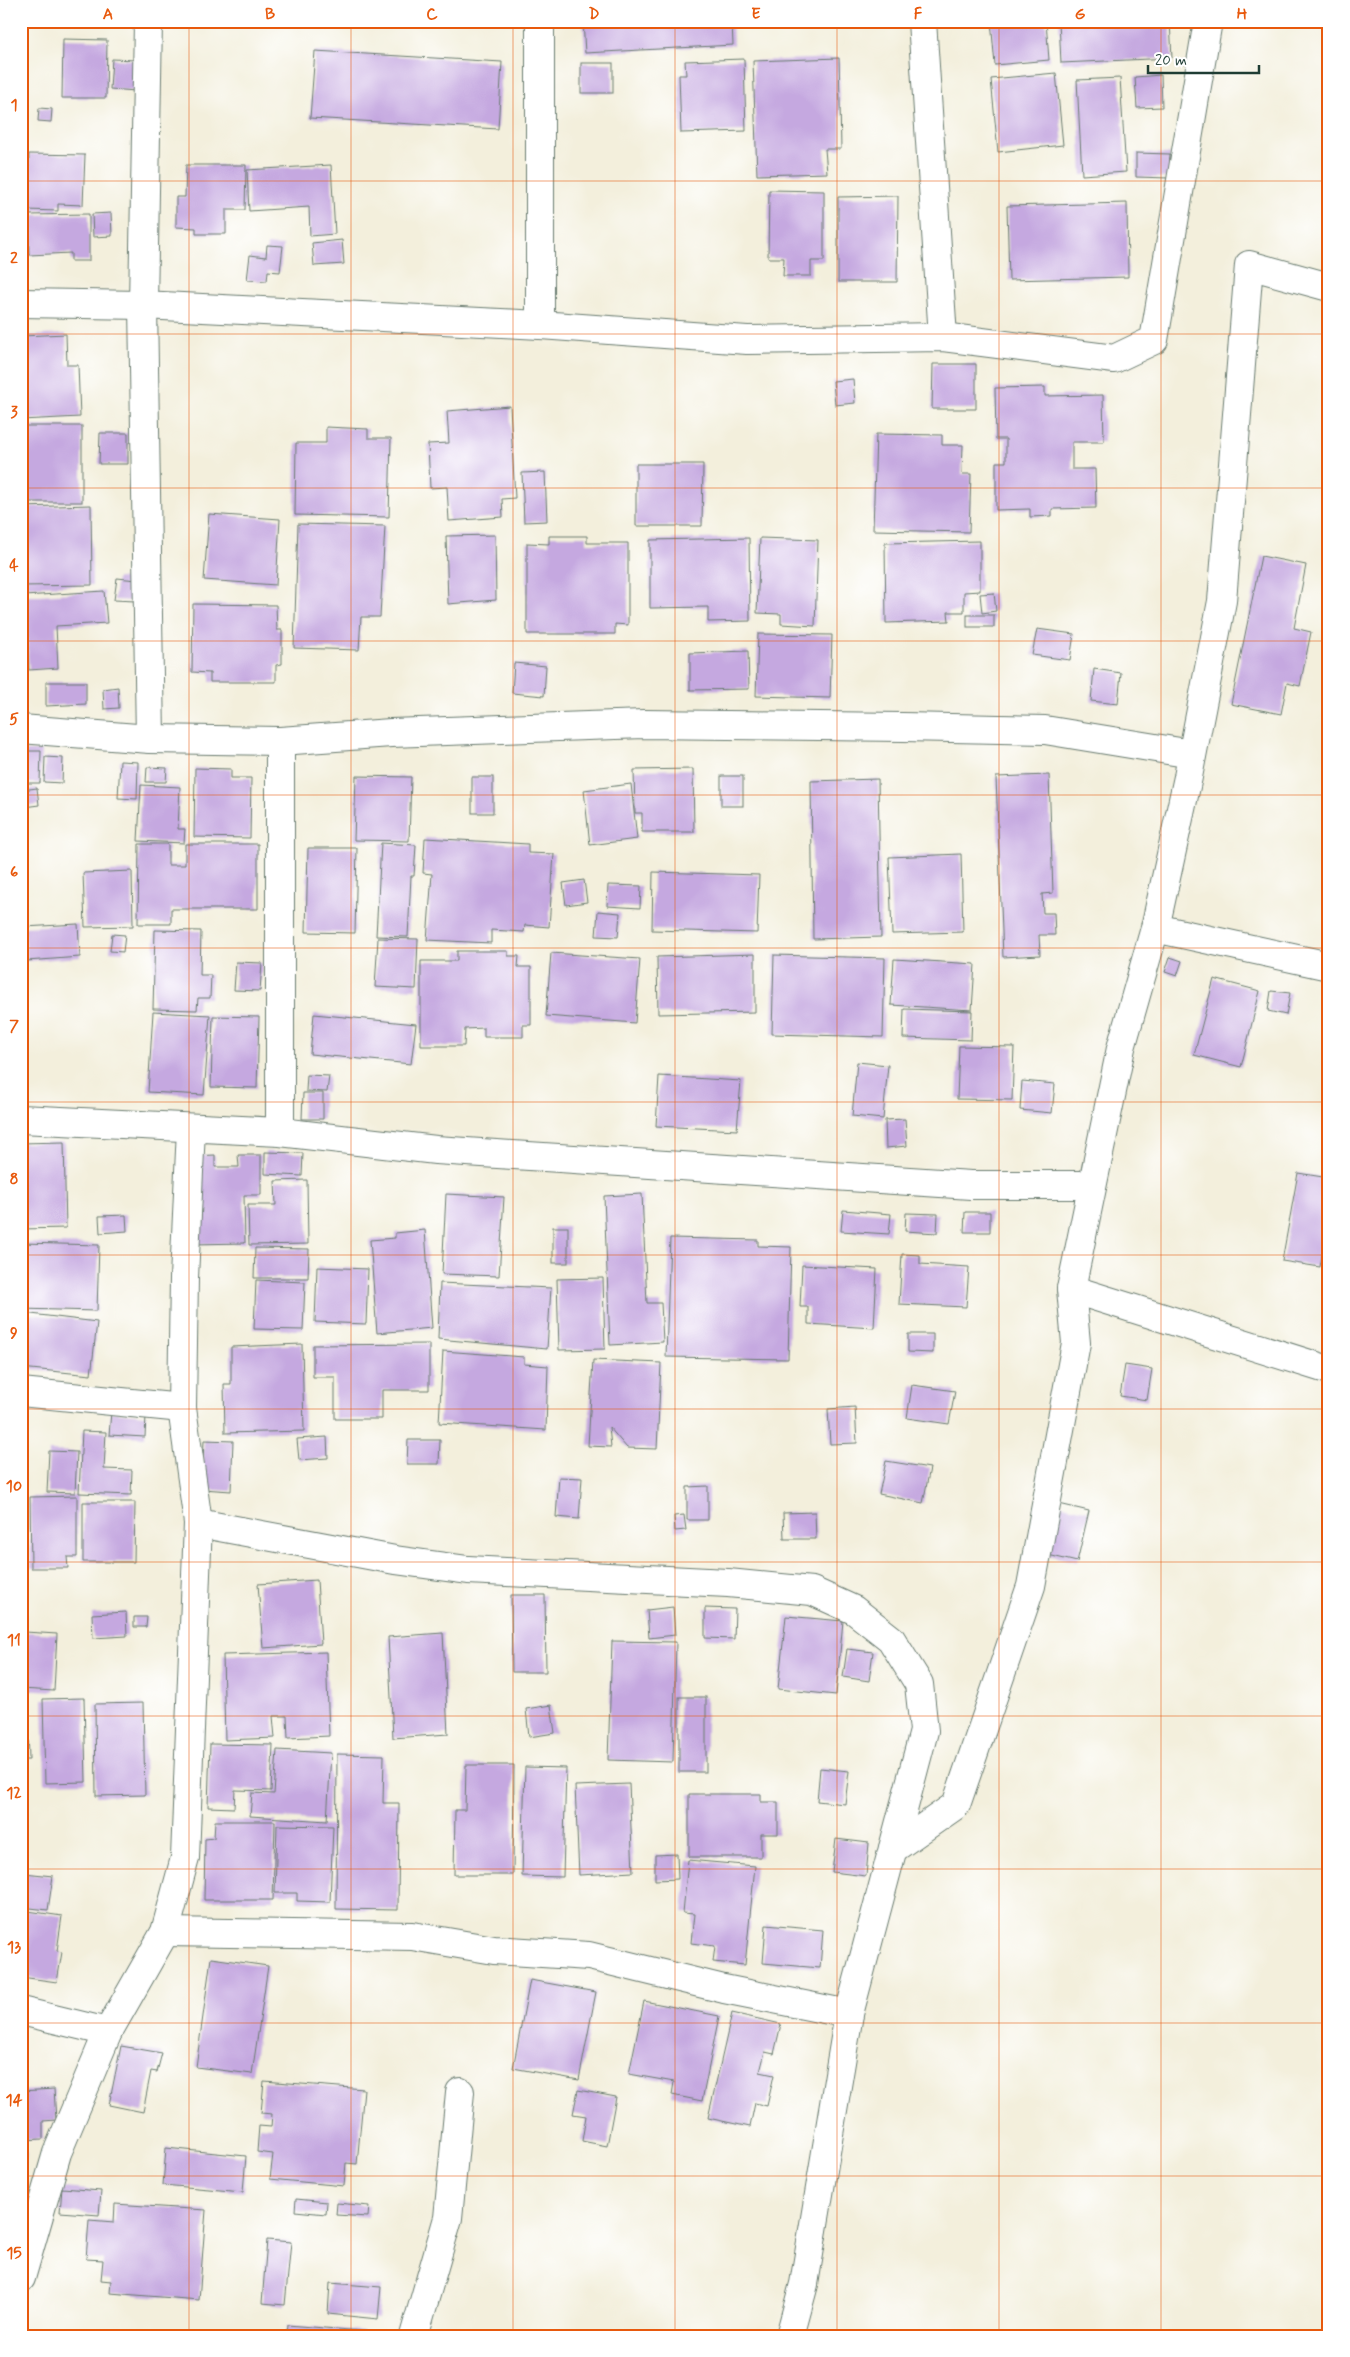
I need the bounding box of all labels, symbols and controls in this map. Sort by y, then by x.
text: A [103,4,113,25]
text: B [265,4,275,25]
text: C [426,4,438,25]
text: D [588,4,600,25]
text: E [751,4,761,25]
text: F [914,4,923,25]
text: G [1075,4,1086,25]
text: H [1237,4,1248,25]
scale bar [1148,42,1259,74]
text: 20 m [1155,51,1187,71]
text: 1 [10,95,18,116]
text: 2 [10,248,18,269]
text: 3 [10,402,18,423]
text: 4 [9,555,19,576]
text: 5 [9,709,19,730]
text: 6 [10,862,18,883]
text: 7 [9,1016,19,1037]
text: 8 [9,1169,19,1190]
text: 9 [10,1323,18,1344]
text: 10 [6,1476,22,1497]
text: 11 [7,1630,21,1651]
text: 12 [6,1783,22,1804]
text: 13 [7,1937,21,1958]
text: 14 [6,2090,23,2111]
text: 15 [6,2243,22,2264]

